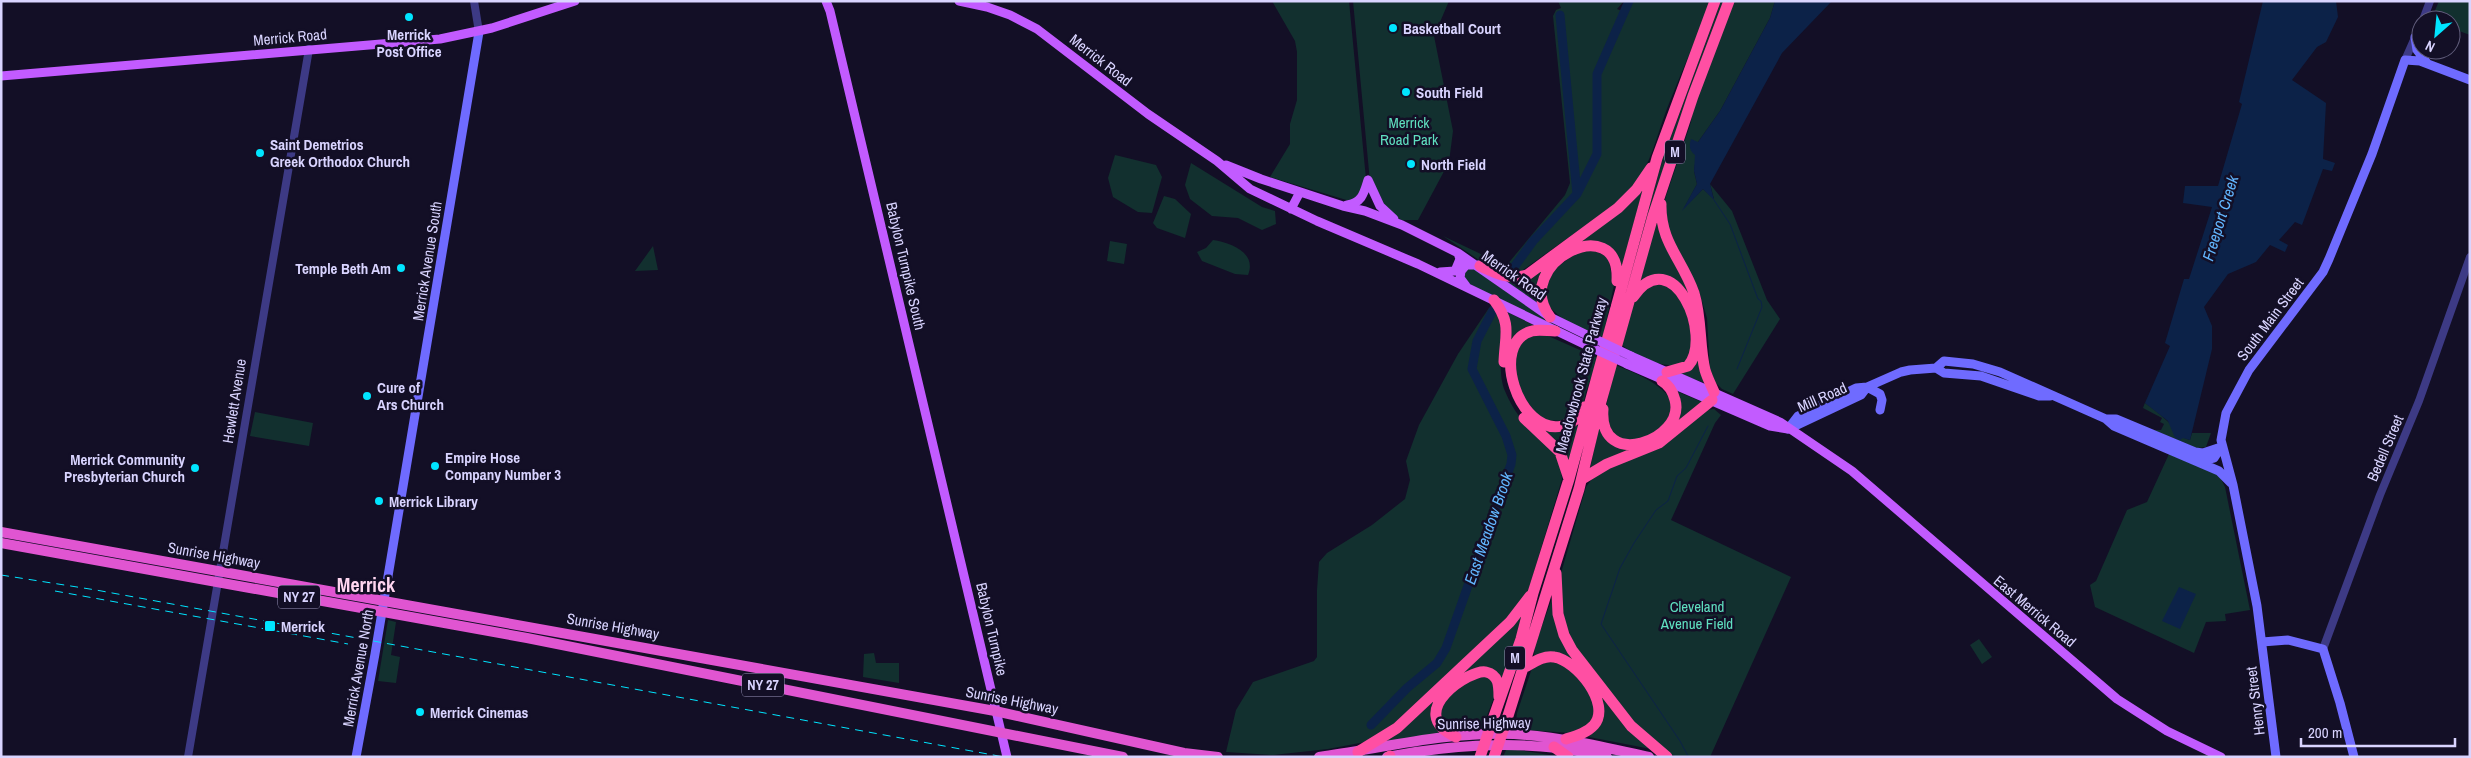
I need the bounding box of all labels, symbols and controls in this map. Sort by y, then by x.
north arrow [2411,10,2461,60]
marker: Merrick Post Office [403,11,415,23]
place label: Basketball Court [1403,18,1501,39]
marker: Basketball Court [1387,22,1399,34]
street label: Merrick Road [252,23,328,51]
place label: Merrick Post Office [377,24,442,62]
street label: Merrick Road [1065,29,1137,91]
text: N [2422,37,2438,56]
place label: South Field [1416,82,1483,103]
marker: South Field [1400,86,1412,98]
park label: Merrick Road Park [1380,112,1439,150]
place label: Saint Demetrios Greek Orthodox Church [270,134,410,172]
road number: M [1665,140,1685,163]
marker: Saint Demetrios Greek Orthodox Church [254,147,266,159]
place label: North Field [1421,154,1486,175]
marker: North Field [1405,158,1417,170]
water label: Freeport Creek [2197,172,2244,263]
street label: Merrick Avenue South [407,200,447,322]
street label: Babylon Turnpike South [881,200,931,332]
street label: Merrick Road [1478,245,1550,305]
place label: Temple Beth Am [295,258,391,279]
marker: Temple Beth Am [395,262,407,274]
street label: South Main Street [2232,273,2309,365]
street label: Meadowbrook State Parkway [1550,294,1612,455]
street label: Hewlett Avenue [217,357,251,445]
place label: Cure of Ars Church [377,377,444,415]
street label: Mill Road [1794,377,1850,417]
marker: Cure of Ars Church [361,390,373,402]
street label: Bedell Street [2362,411,2409,485]
place label: Empire Hose Company Number 3 [445,447,561,485]
place label: Merrick Community Presbyterian Church [64,449,185,487]
marker: Empire Hose Company Number 3 [429,460,441,472]
marker: Merrick Community Presbyterian Church [189,462,201,474]
water label: East Meadow Brook [1458,469,1518,587]
place label: Merrick Library [389,491,478,512]
marker: Merrick Library [373,495,385,507]
street label: Sunrise Highway [166,537,263,574]
street label: East Merrick Road [1989,570,2081,652]
district label: Merrick [337,571,396,598]
street label: Babylon Turnpike [971,580,1013,678]
road number: NY 27 [278,586,320,608]
park label: Cleveland Avenue Field [1660,596,1733,634]
street label: Merrick Avenue North [337,608,379,728]
street label: Sunrise Highway [565,608,662,645]
place label: Merrick [281,616,325,637]
marker: Merrick [263,619,277,633]
road number: M [1505,646,1525,670]
street label: Henry Street [2240,665,2270,737]
road number: NY 27 [742,674,784,696]
street label: Sunrise Highway [964,681,1061,719]
place label: Merrick Cinemas [430,702,529,723]
marker: Merrick Cinemas [414,706,426,718]
street label: Sunrise Highway [1437,712,1532,734]
scale bar [2301,716,2455,748]
text: 200 m [2308,722,2342,743]

